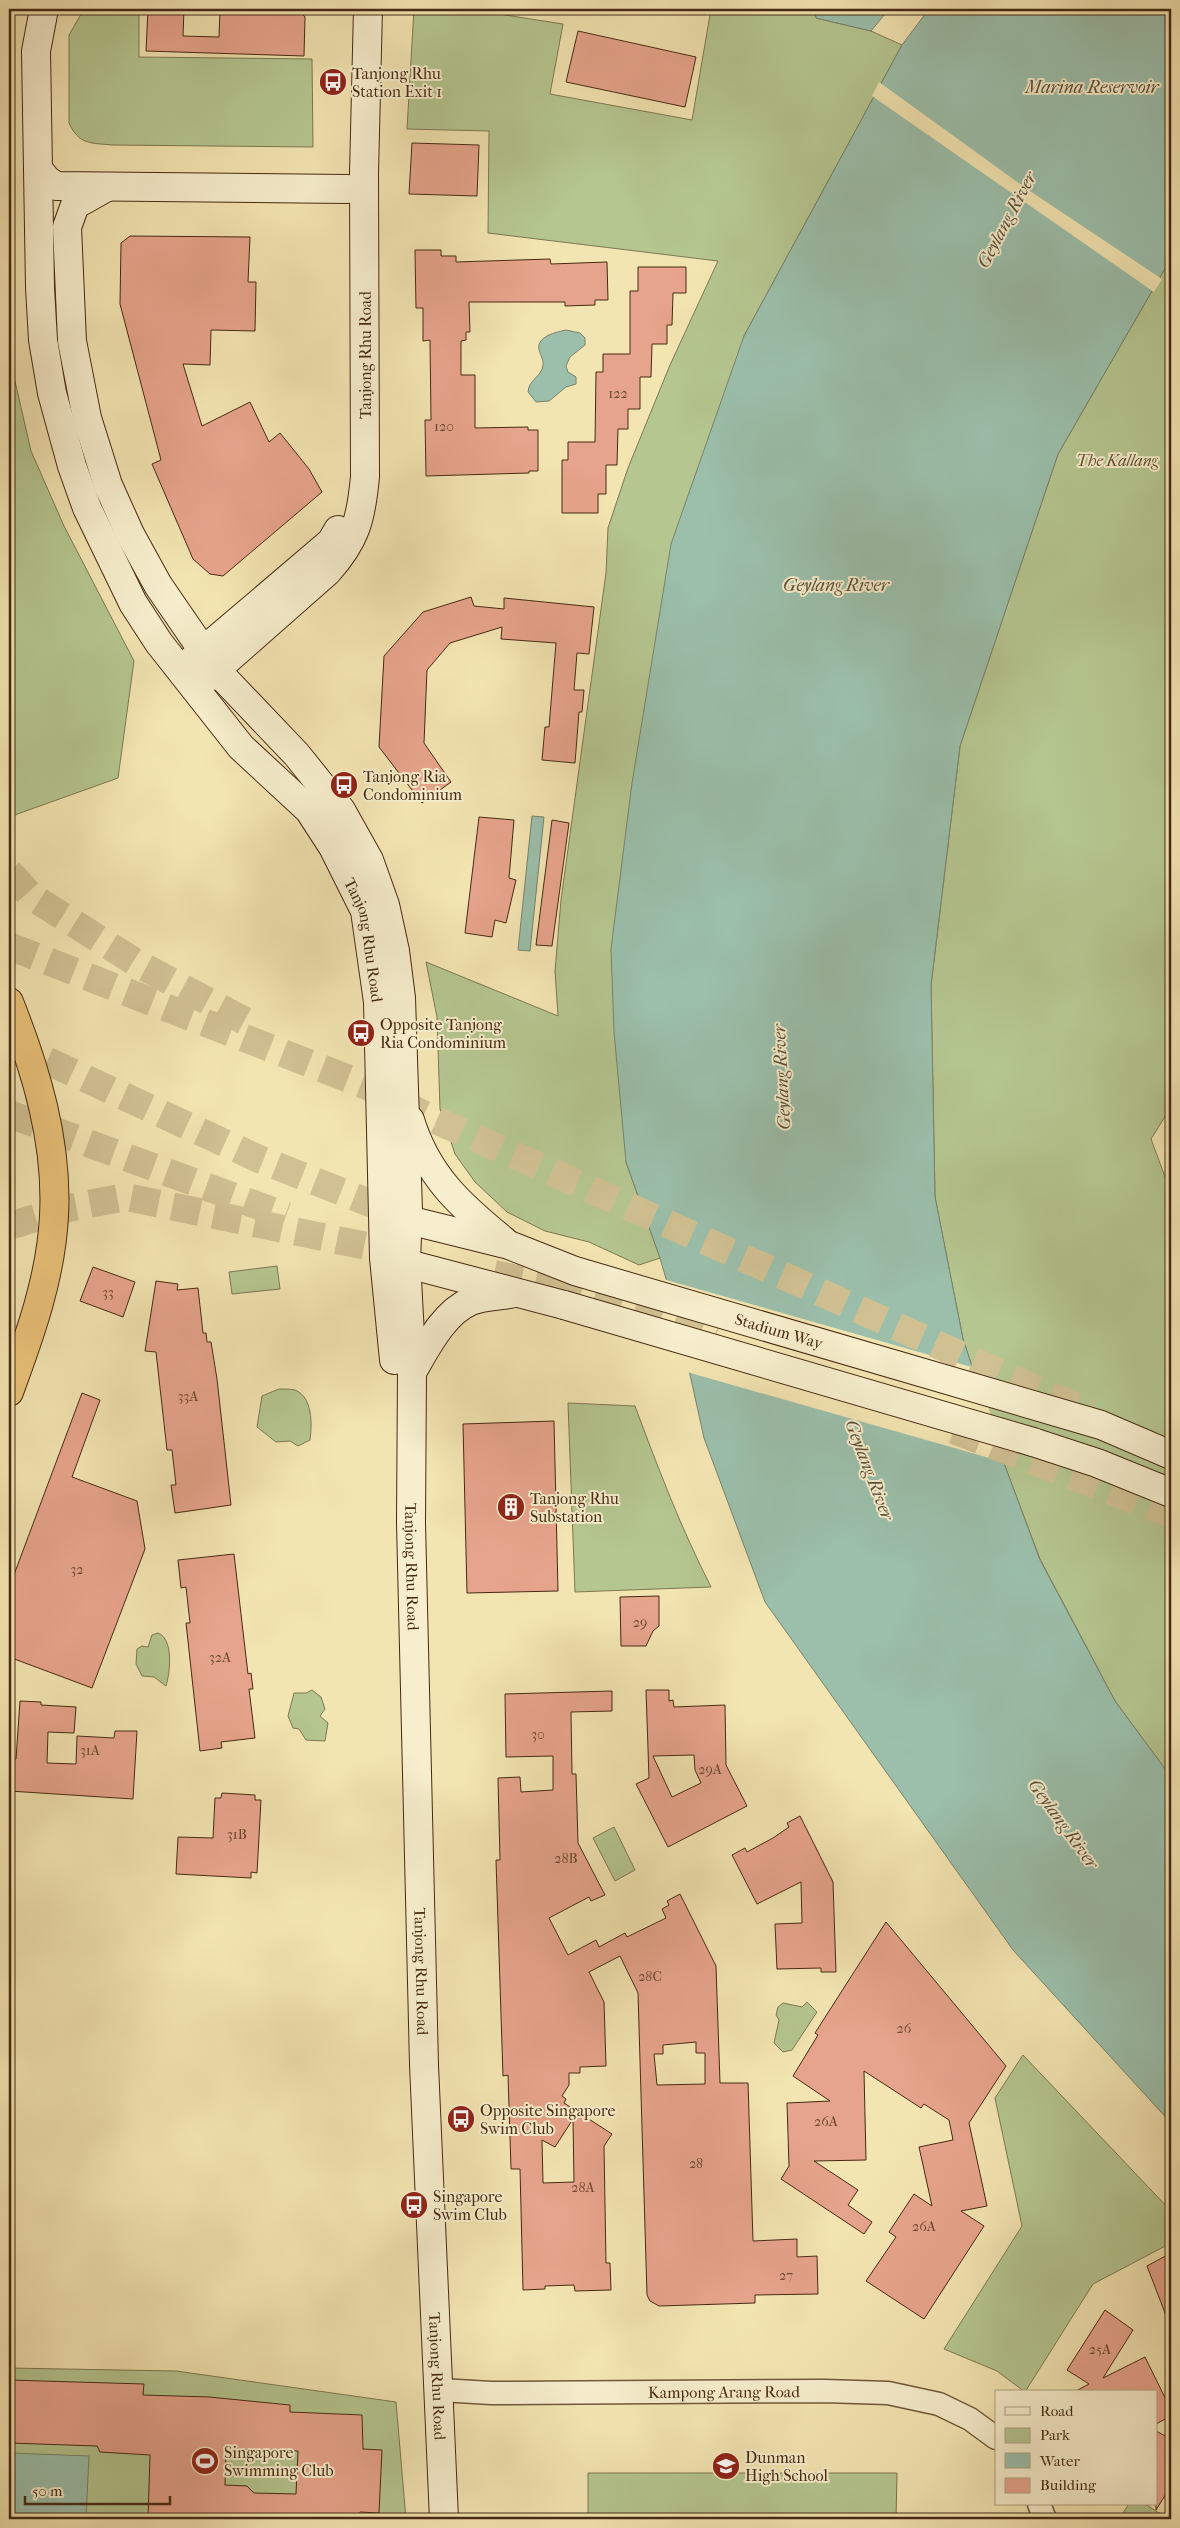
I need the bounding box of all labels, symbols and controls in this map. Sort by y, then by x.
place label: Tanjong Rhu Station Exit 1 [352,64,442,101]
bus stop icon: Tanjong Rhu Station Exit 1 [318,67,348,97]
water label: Marina Reservoir [1023,77,1161,98]
water label: Geylang River [973,167,1042,272]
street label: Tanjong Rhu Road [356,291,375,419]
house number: 122 [608,385,628,402]
house number: 120 [434,418,454,435]
park label: The Kallang [1076,451,1159,470]
water label: Geylang River [783,575,891,596]
place label: Tanjong Ria Condominium [363,767,463,804]
bus stop icon: Tanjong Ria Condominium [329,770,359,800]
street label: Tanjong Rhu Road [340,875,387,1004]
place label: Opposite Tanjong Ria Condominium [380,1015,507,1052]
bus stop icon: Opposite Tanjong Ria Condominium [346,1018,376,1048]
water label: Geylang River [769,1022,795,1130]
house number: 33 [102,1284,114,1301]
street label: Stadium Way [733,1309,826,1353]
house number: 33A [178,1388,199,1405]
water label: Geylang River [840,1417,898,1525]
place label: Tanjong Rhu Substation [530,1489,619,1526]
building icon: Tanjong Rhu Substation [496,1492,526,1522]
street label: Tanjong Rhu Road [401,1503,423,1631]
house number: 32 [71,1561,83,1578]
house number: 29 [633,1614,647,1631]
house number: 32A [209,1649,232,1666]
house number: 30 [531,1726,545,1743]
house number: 31A [80,1742,101,1759]
house number: 29A [698,1761,723,1778]
water label: Geylang River [1023,1775,1104,1875]
house number: 31B [227,1826,247,1843]
house number: 28B [554,1850,578,1867]
street label: Tanjong Rhu Road [411,1907,433,2036]
house number: 28C [638,1968,662,1985]
house number: 26 [897,2020,912,2037]
place label: Opposite Singapore Swim Club [480,2101,615,2138]
bus stop icon: Opposite Singapore Swim Club [446,2104,476,2134]
house number: 26A [814,2113,839,2130]
house number: 28 [689,2155,703,2172]
house number: 28A [571,2179,596,2196]
place label: Singapore Swim Club [433,2187,507,2224]
bus stop icon: Singapore Swim Club [399,2190,429,2220]
house number: 26A [912,2218,937,2235]
house number: 27 [779,2267,793,2284]
street label: Tanjong Rhu Road [425,2312,450,2441]
house number: 25A [1089,2341,1112,2358]
street label: Kampong Arang Road [648,2382,800,2402]
legend [995,2390,1158,2506]
text: Road [1040,2402,1074,2420]
text: Park [1040,2426,1070,2444]
place label: Singapore Swimming Club [224,2443,334,2480]
sports icon: Singapore Swimming Club [190,2446,220,2476]
place label: Dunman High School [745,2448,829,2485]
school or university icon: Dunman High School [711,2451,741,2481]
text: Water [1039,2452,1080,2470]
scale bar [25,2473,170,2505]
text: Building [1040,2476,1097,2494]
text: 50 m [32,2482,63,2500]

